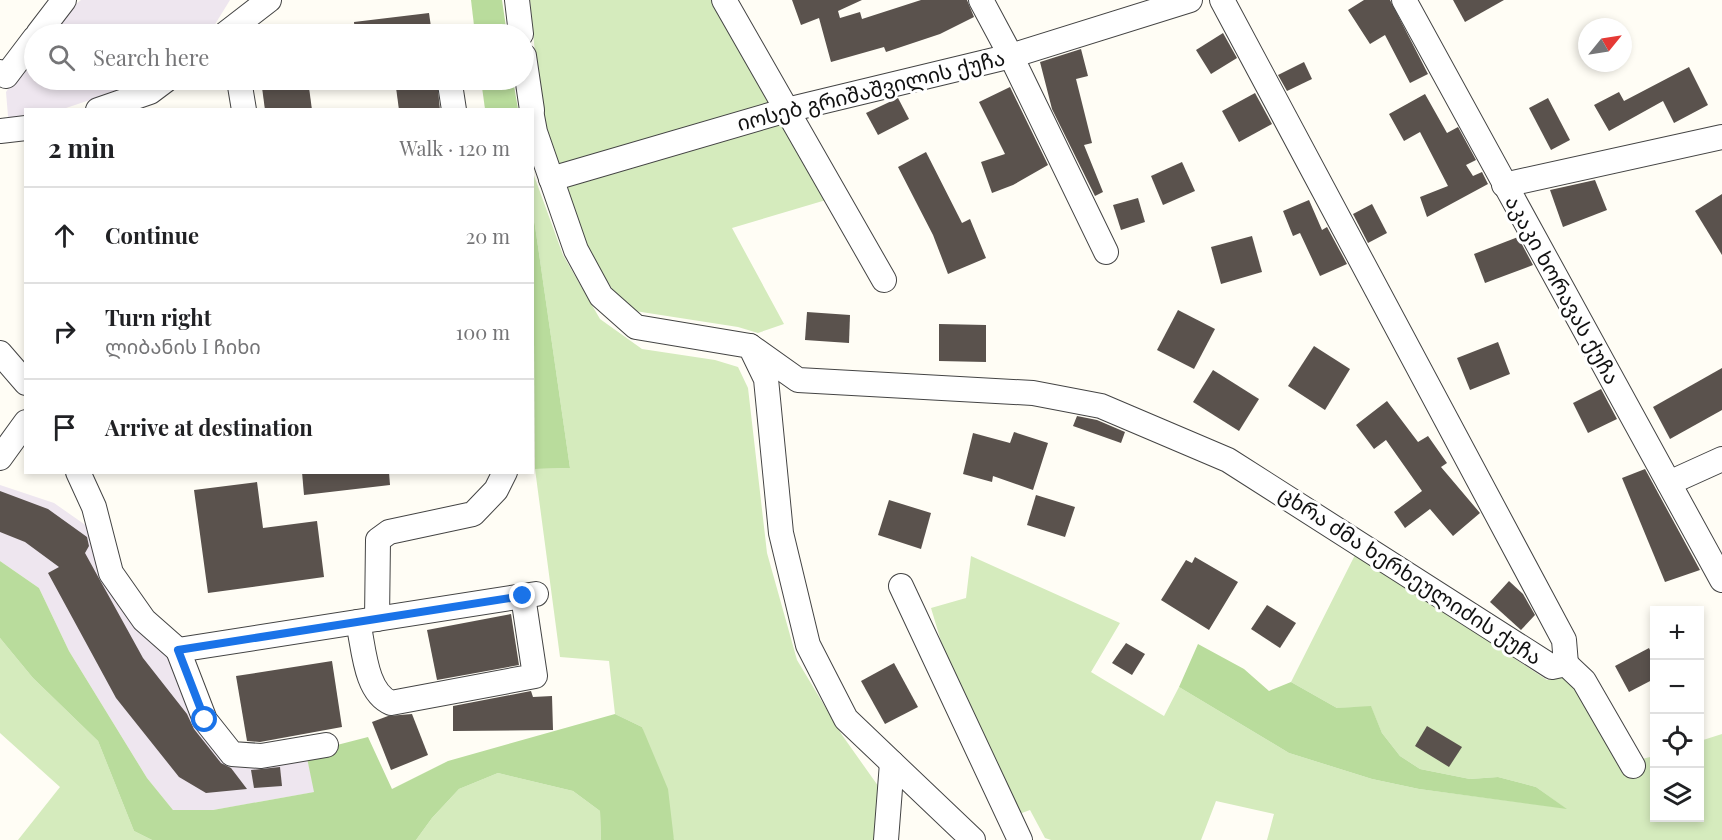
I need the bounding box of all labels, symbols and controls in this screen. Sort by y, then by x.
north arrow [1578,18,1632,72]
search box [24,24,534,90]
icon: search [45,41,78,74]
text: Search here [93,42,209,72]
street label: იოსებ გრიშაშვილის ქუჩა [734,42,1008,137]
text: 2 min [48,130,115,165]
text: Walk · 120 m [400,134,510,161]
street label: აკაკი ხორავას ქუჩა [1500,190,1627,389]
icon: ahead [48,219,81,252]
text: Continue [105,220,199,250]
text: 20 m [466,222,510,249]
text: Turn right [105,302,211,332]
icon: right [48,315,81,348]
text: 100 m [456,318,510,345]
text: ლიბანის I ჩიხი [105,332,261,359]
icon: arrive [48,411,81,444]
text: Arrive at destination [105,412,313,442]
street label: ცხრა ძმა ხერხეულიძის ქუჩა [1274,479,1548,671]
route end [509,582,535,608]
map controls [1650,606,1704,822]
button: + [1650,606,1704,660]
button: − [1650,660,1704,714]
route start [191,706,217,732]
button: locate [1650,714,1704,768]
button: layers [1650,768,1704,822]

